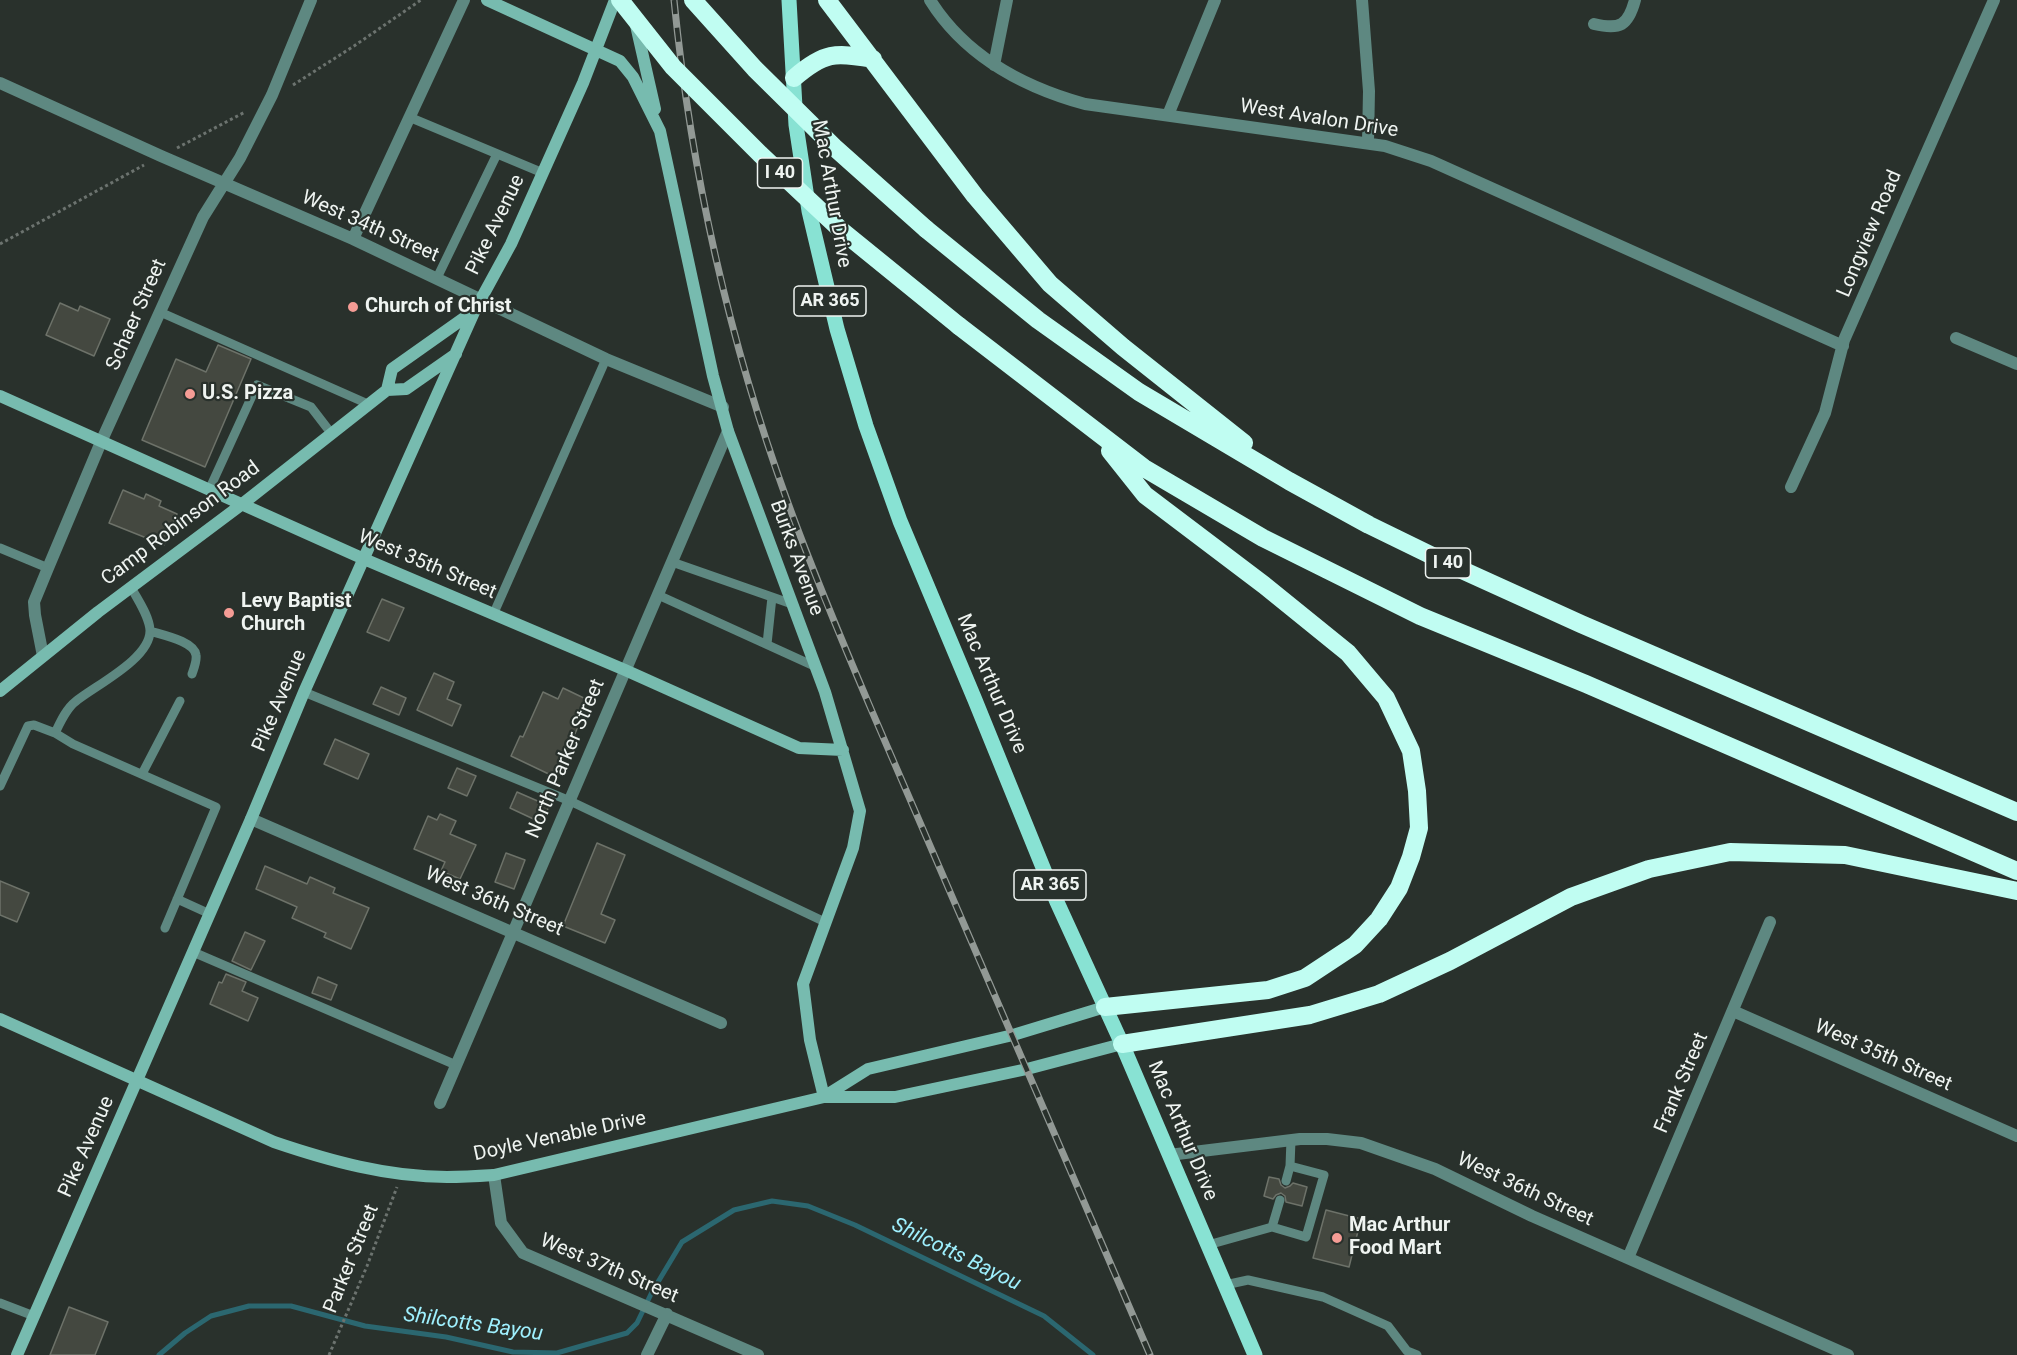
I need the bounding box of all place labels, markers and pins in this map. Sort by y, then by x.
place label: Church of Christ [365,295,512,319]
marker: Church of Christ [346,300,360,314]
place label: U.S. Pizza [202,382,293,406]
marker: U.S. Pizza [183,387,197,401]
place label: Levy Baptist Church [241,590,351,637]
marker: Levy Baptist Church [222,606,236,620]
place label: Mac Arthur Food Mart [1349,1214,1450,1261]
marker: Mac Arthur Food Mart [1330,1231,1344,1245]

